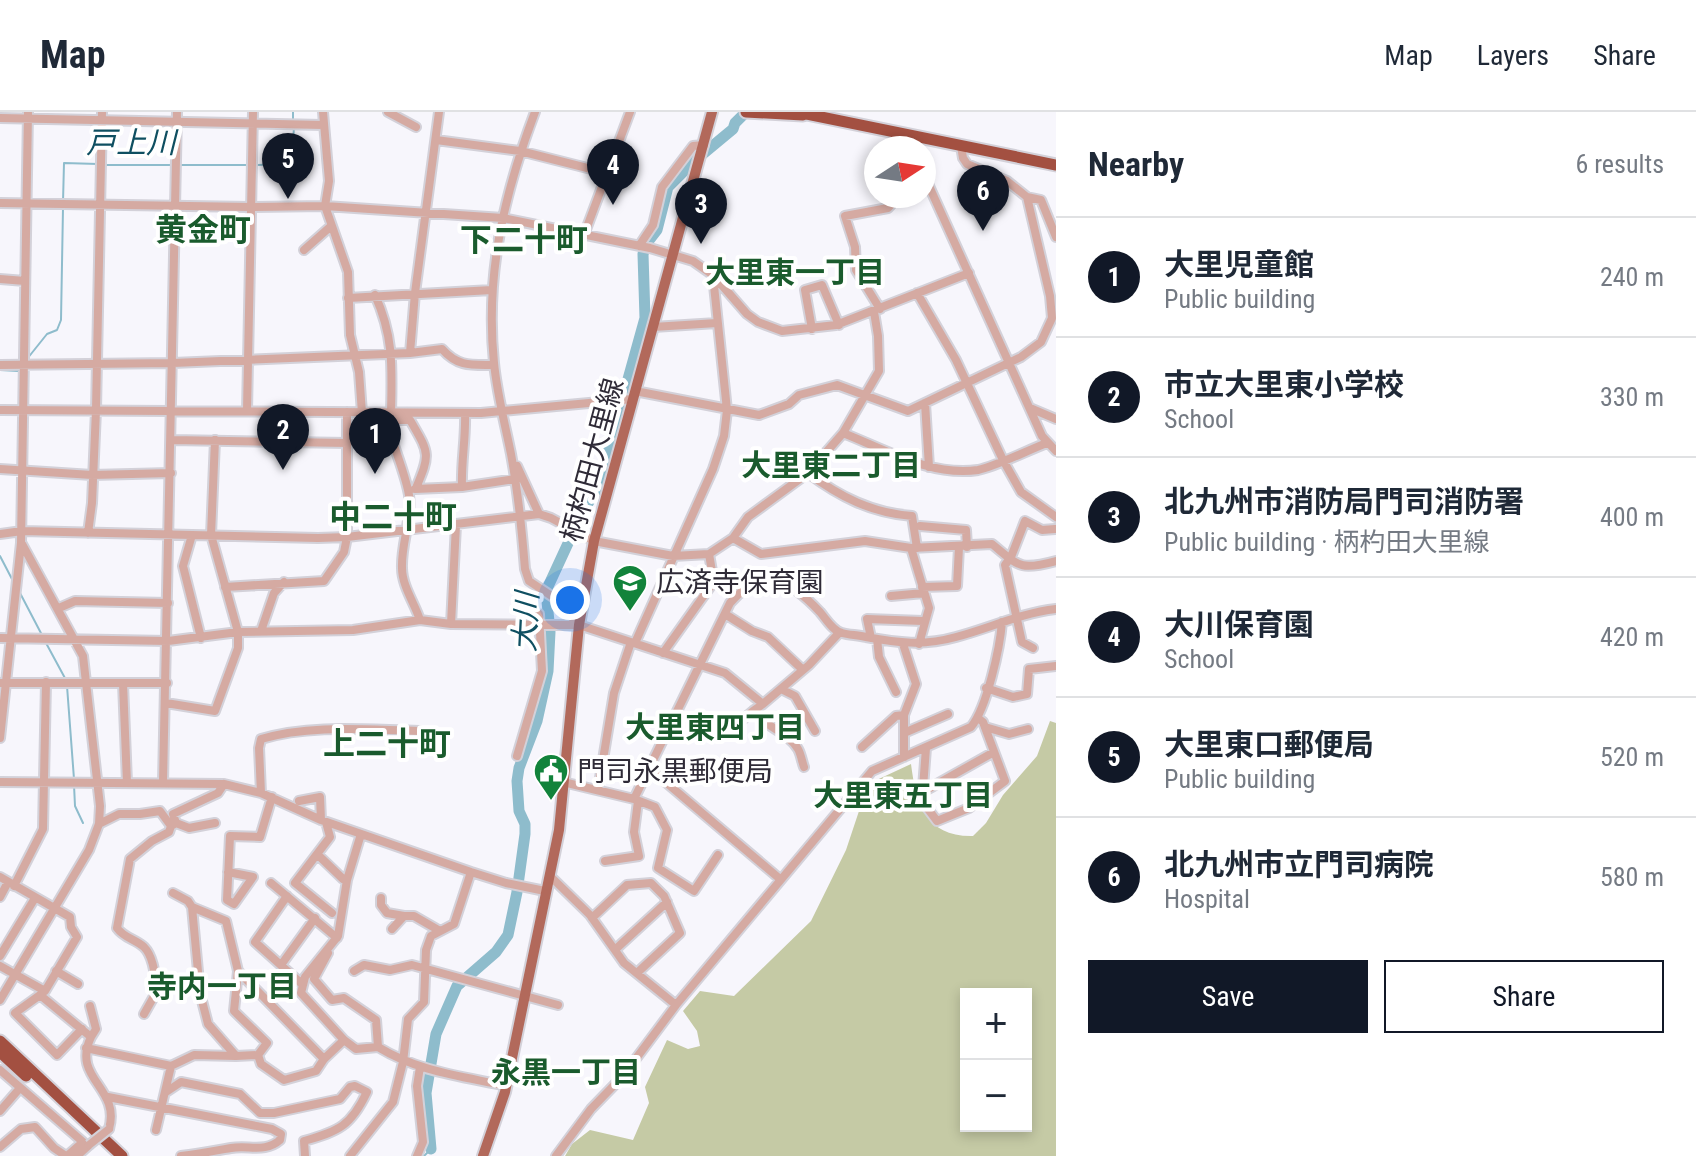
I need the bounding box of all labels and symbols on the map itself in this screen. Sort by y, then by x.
water label: 戸上川 [86,125,179,160]
pin: 5 [262,133,314,199]
north arrow [864,136,936,208]
pin: 4 [587,139,639,205]
pin: 6 [957,165,1009,231]
pin: 3 [675,178,727,244]
district label: 黄金町 [155,211,251,249]
district label: 下二十町 [460,221,588,259]
district label: 大里東一丁目 [705,255,885,290]
street label: 柄杓田大里線 [555,375,630,546]
pin: 2 [257,404,309,470]
pin: 1 [349,408,401,474]
district label: 大里東二丁目 [741,448,921,483]
district label: 中二十町 [329,498,457,536]
school or university icon: 広済寺保育園 [611,563,649,613]
place label: 広済寺保育園 [656,566,824,599]
your location [550,580,590,620]
water label: 大川 [506,588,545,653]
district label: 大里東四丁目 [625,710,805,745]
district label: 上二十町 [323,725,451,763]
public building icon: 門司永黒郵便局 [532,752,570,802]
place label: 門司永黒郵便局 [577,755,773,788]
district label: 大里東五丁目 [813,778,993,813]
district label: 寺内一丁目 [147,969,297,1004]
district label: 永黒一丁目 [491,1055,641,1090]

